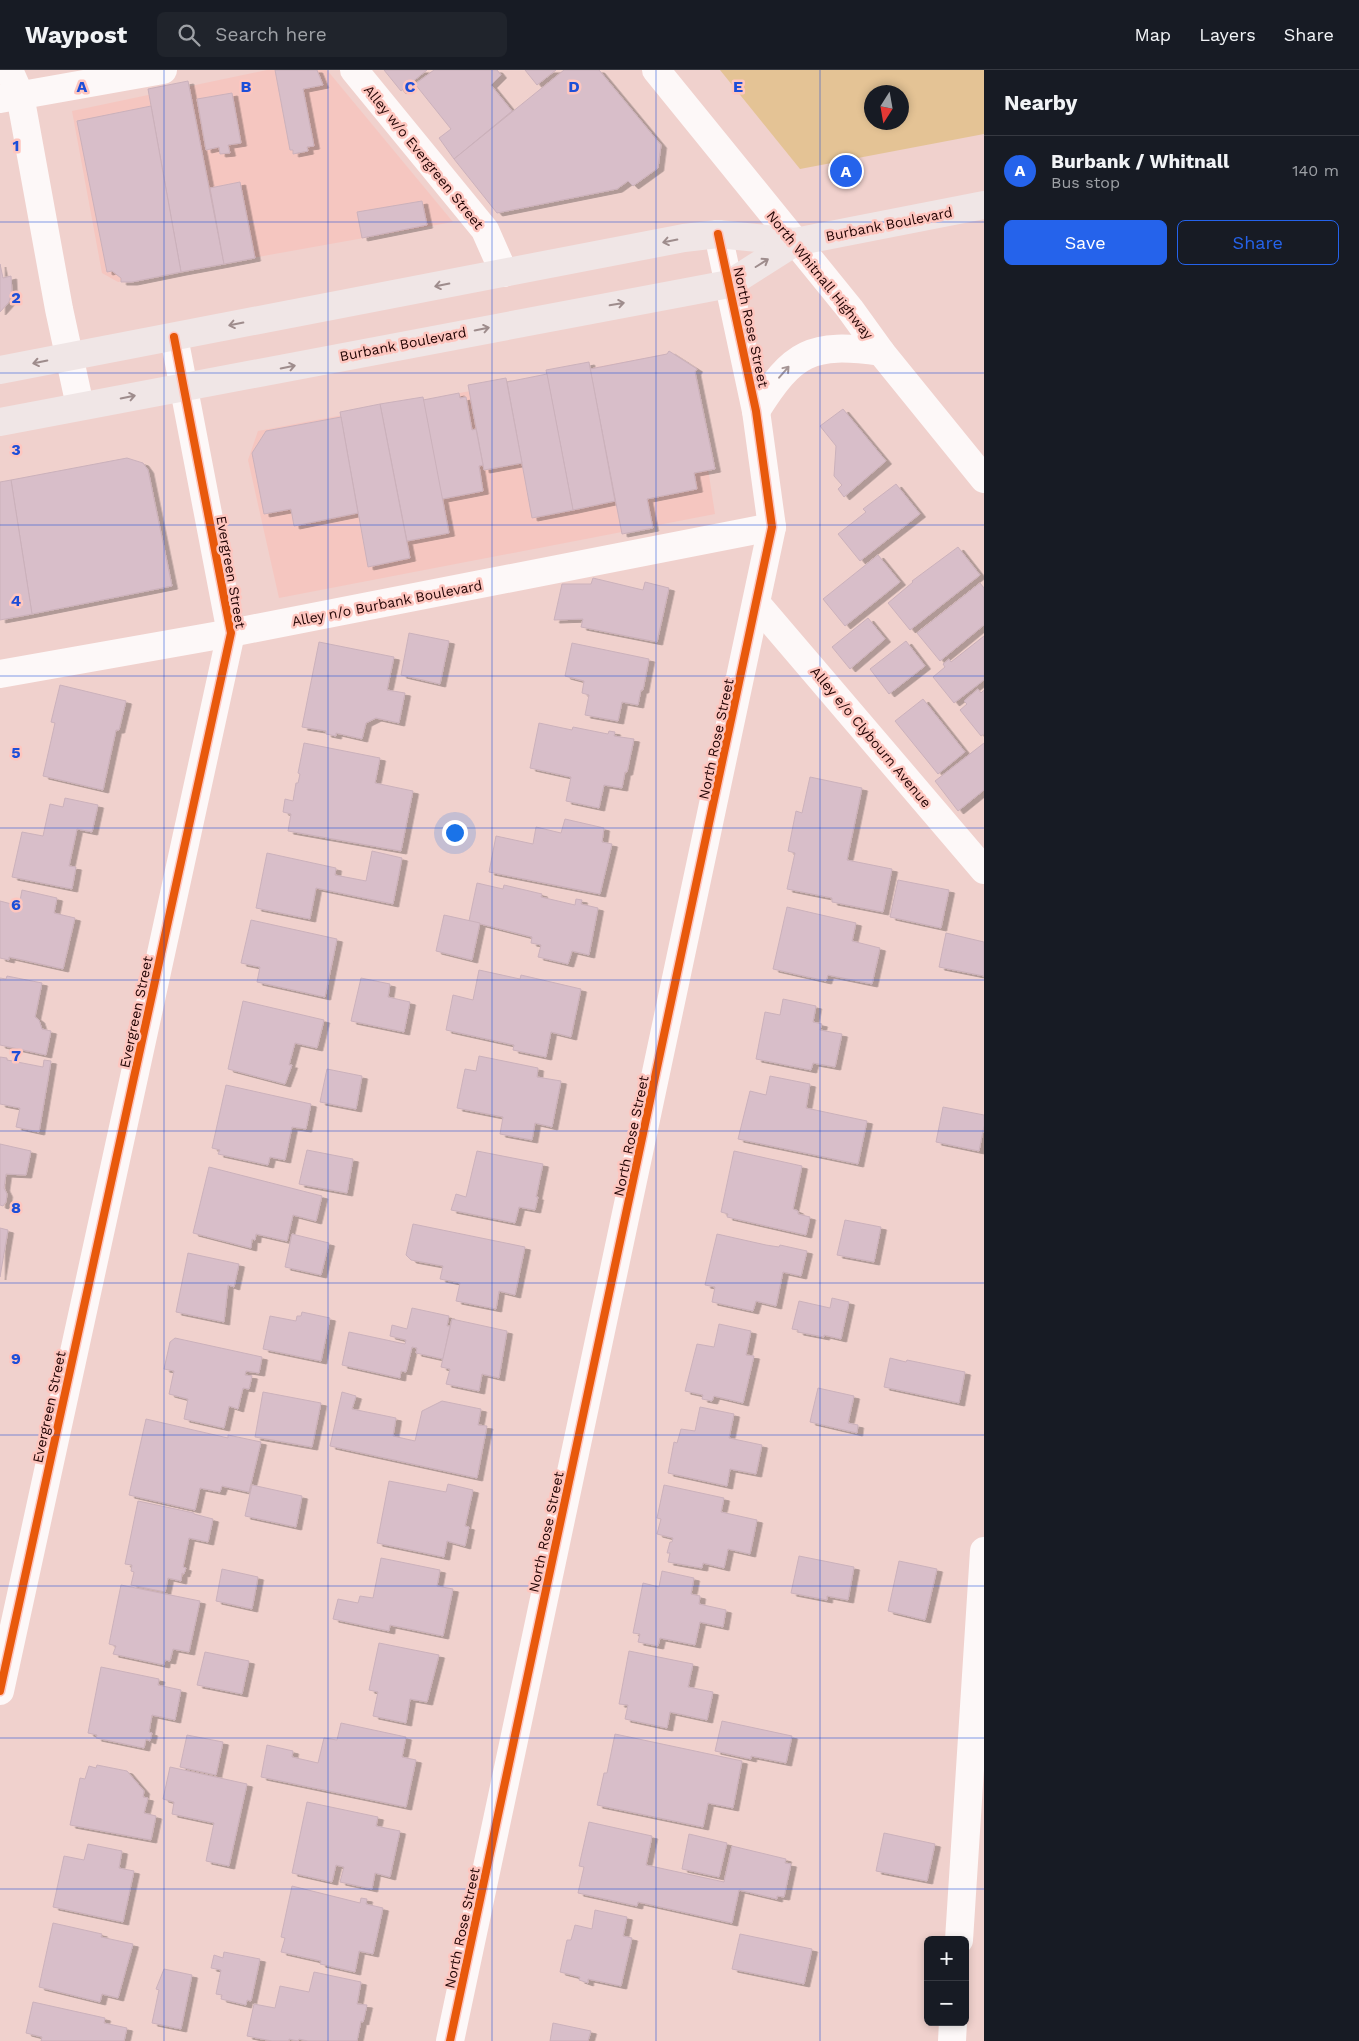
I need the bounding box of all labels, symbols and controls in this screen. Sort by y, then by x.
search box [157,12,507,57]
text: Waypost [25,21,127,49]
icon: search [175,21,203,49]
text: Search here [215,23,327,46]
text: Map [1134,24,1171,45]
text: Layers [1199,24,1256,45]
text: Share [1284,24,1334,45]
text: A [77,77,88,96]
text: B [241,77,252,96]
text: C [405,77,416,96]
text: D [568,77,580,96]
text: E [733,77,743,96]
street label: Alley w/o Evergreen Street [361,82,487,232]
north arrow [864,85,909,130]
text: Nearby [1004,90,1077,115]
text: 1 [13,136,19,155]
text: Burbank / Whitnall [1051,150,1229,173]
pin: A [830,152,862,190]
text: A [1015,161,1025,180]
text: 140 m [1292,161,1339,180]
text: Bus stop [1051,173,1120,192]
street label: Burbank Boulevard [824,204,954,244]
street label: North Whitnall Highway [763,208,877,343]
button: Save [1004,220,1167,265]
button: Share [1177,220,1339,265]
one-way arrow [663,236,679,246]
one-way arrow [754,257,768,267]
street label: North Rose Street [730,265,772,389]
one-way arrow [434,280,450,290]
text: 2 [11,288,21,307]
one-way arrow [609,298,625,308]
one-way arrow [228,320,244,330]
street label: Burbank Boulevard [338,324,468,364]
one-way arrow [473,324,489,334]
one-way arrow [33,358,49,367]
one-way arrow [279,361,295,371]
one-way arrow [778,365,790,378]
one-way arrow [120,392,136,401]
text: 3 [11,440,21,459]
street label: Evergreen Street [213,515,249,630]
street label: Alley n/o Burbank Boulevard [291,577,483,629]
text: 4 [11,591,21,610]
street label: Alley e/o Clybourn Avenue [807,663,935,811]
street label: North Rose Street [695,677,737,801]
text: 5 [11,743,21,762]
your location [442,820,468,846]
text: 6 [11,895,21,914]
street label: Evergreen Street [116,955,156,1069]
text: 7 [11,1046,21,1065]
street label: North Rose Street [610,1074,652,1198]
text: 8 [11,1198,21,1217]
text: 9 [11,1349,21,1368]
street label: Evergreen Street [29,1350,69,1464]
street label: North Rose Street [525,1470,567,1594]
street label: North Rose Street [441,1866,483,1990]
map controls [924,1936,969,2026]
button: + [924,1936,969,1981]
button: − [924,1981,969,2026]

